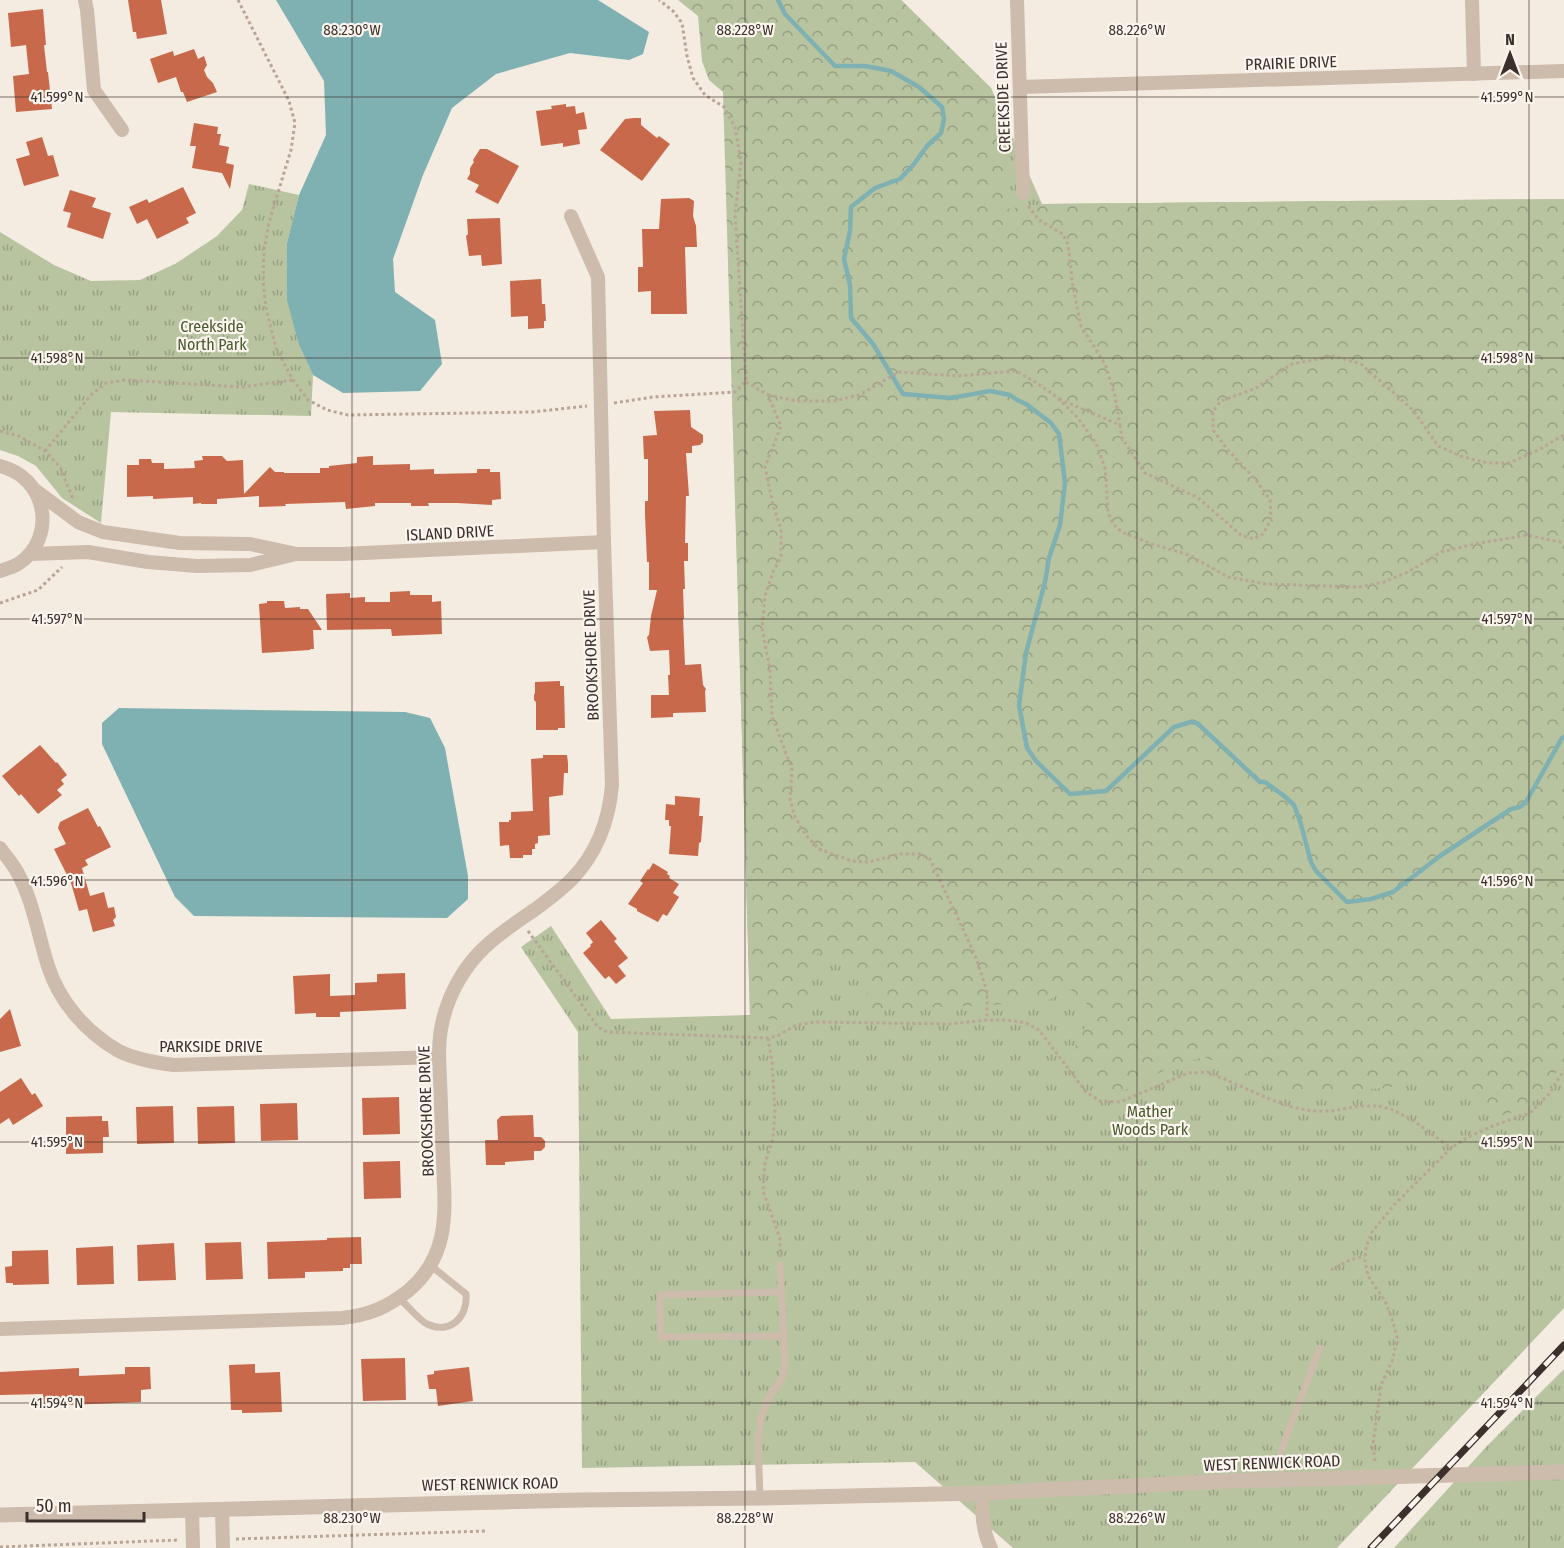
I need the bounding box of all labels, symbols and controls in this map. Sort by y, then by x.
text: 88.230°W [323,21,381,39]
text: 88.228°W [716,21,774,39]
text: 88.226°W [1109,21,1165,39]
north arrow [1480,24,1540,84]
text: N [1505,30,1515,49]
street label: CREEKSIDE DRIVE [992,41,1014,153]
street label: PRAIRIE DRIVE [1245,52,1337,74]
text: 41.599°N [30,88,84,106]
text: 41.599°N [1480,88,1534,106]
park label: Creekside North Park [177,317,247,354]
text: 41.598°N [30,349,84,367]
text: 41.598°N [1480,349,1534,367]
street label: ISLAND DRIVE [405,521,495,545]
street label: BROOKSHORE DRIVE [579,589,603,721]
text: 41.597°N [31,610,83,628]
text: 41.597°N [1481,610,1533,628]
text: 41.596°N [30,872,84,890]
text: 41.596°N [1480,872,1534,890]
street label: PARKSIDE DRIVE [159,1037,263,1056]
street label: BROOKSHORE DRIVE [414,1045,438,1177]
park label: Mather Woods Park [1112,1102,1189,1139]
text: 41.595°N [31,1133,83,1151]
text: 41.595°N [1481,1133,1533,1151]
text: 41.594°N [31,1394,83,1412]
text: 41.594°N [1481,1394,1533,1412]
street label: WEST RENWICK ROAD [1203,1451,1341,1475]
street label: WEST RENWICK ROAD [421,1473,559,1495]
scale bar [27,1485,144,1523]
text: 50 m [36,1495,72,1517]
text: 88.230°W [323,1509,381,1527]
text: 88.228°W [716,1509,774,1527]
text: 88.226°W [1109,1509,1165,1527]

